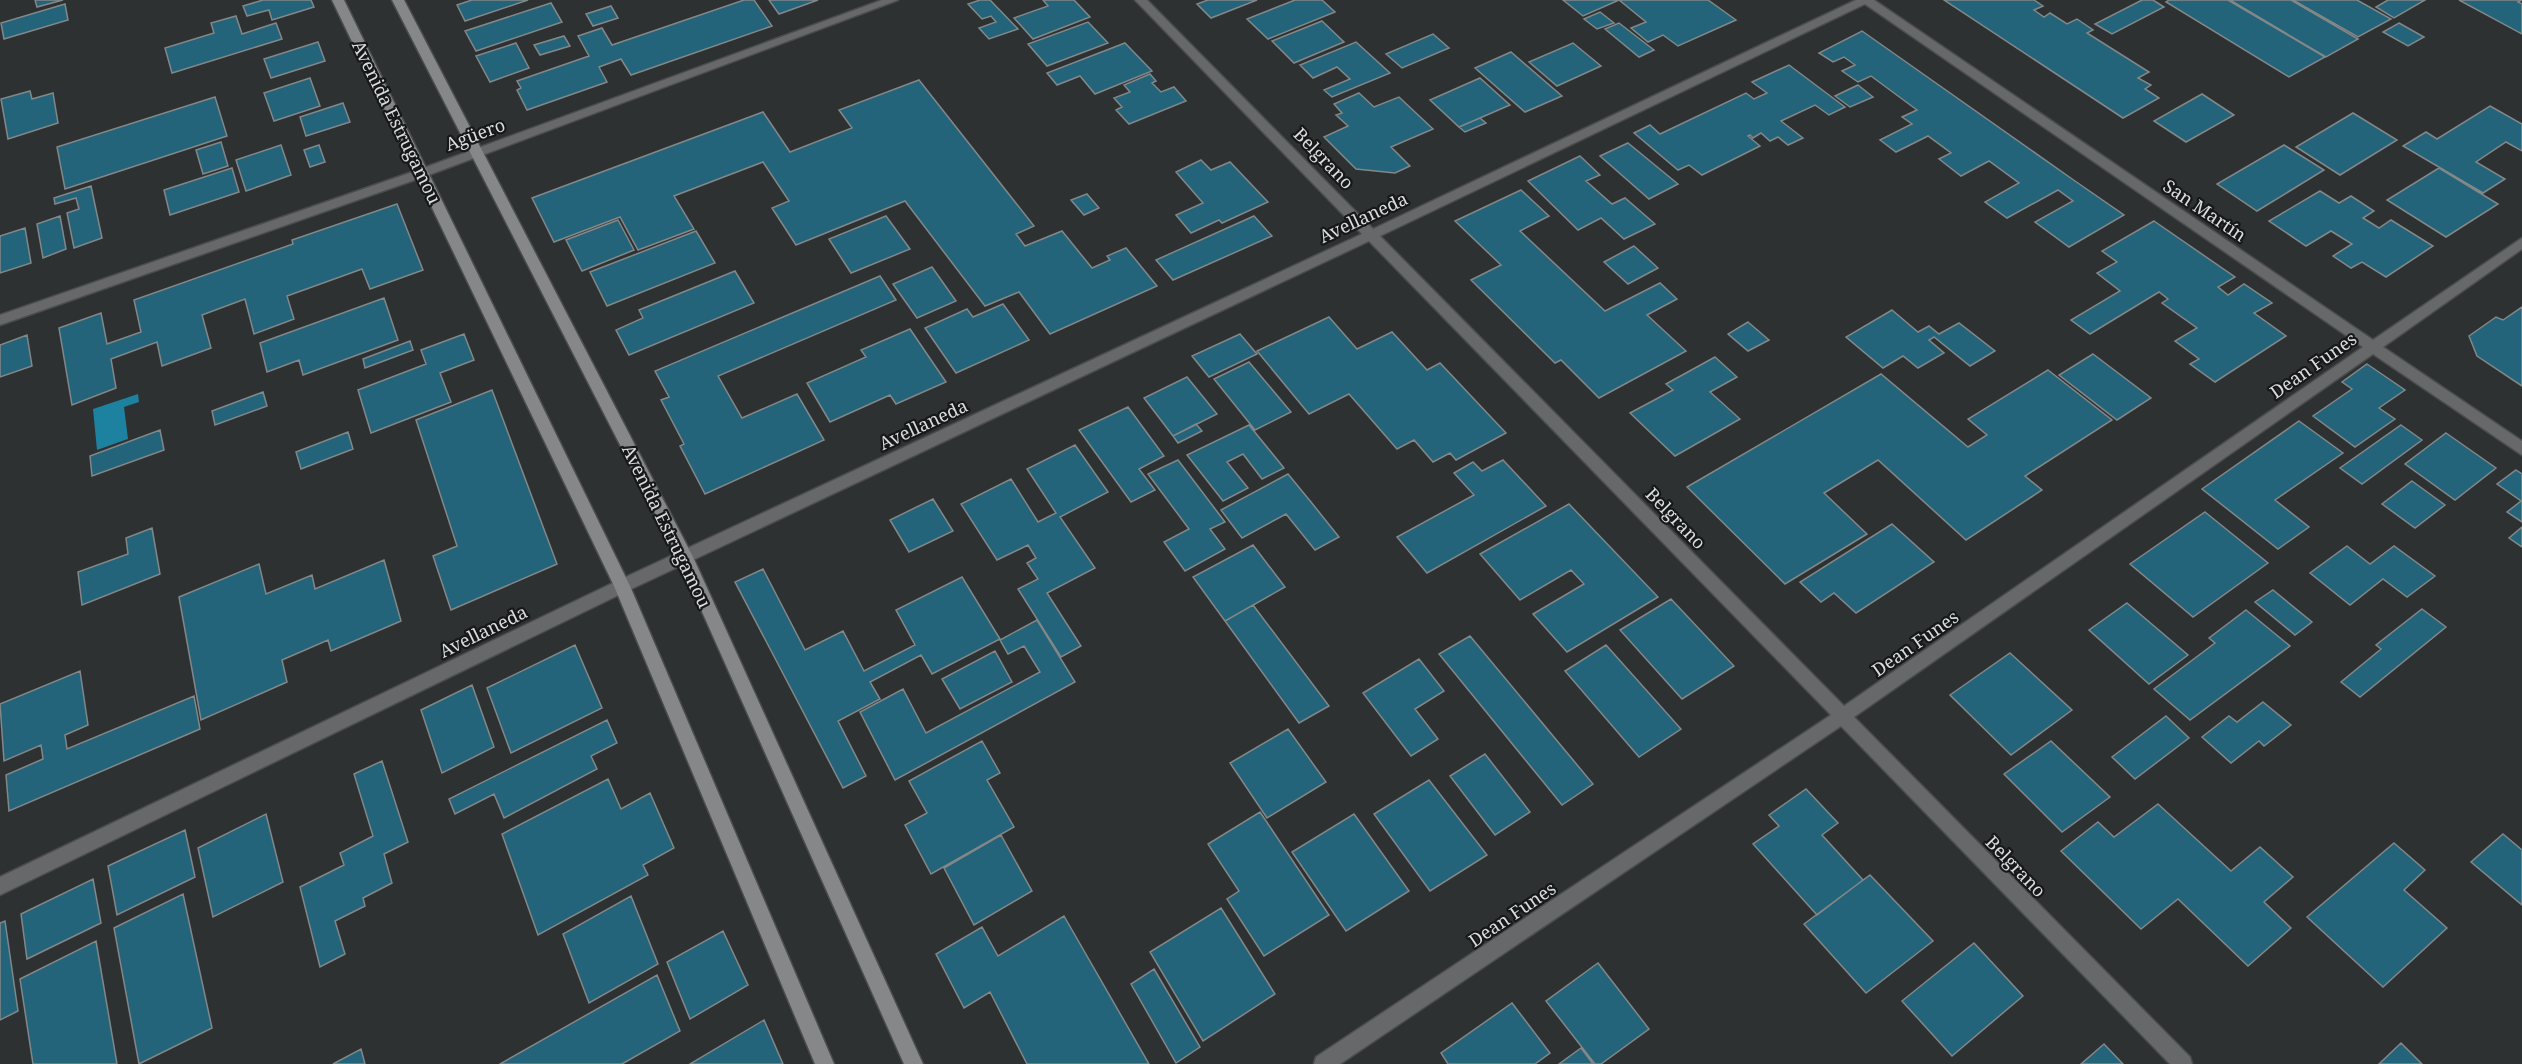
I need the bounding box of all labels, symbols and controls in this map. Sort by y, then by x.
street label: Avenida Estrugamou [347,36,447,208]
street label: Agüero [442,112,508,156]
street label: Belgrano [1289,122,1359,194]
street label: San Martín [2159,173,2252,247]
street label: Avellaneda [1315,186,1411,248]
street label: Dean Funes [2265,326,2361,404]
street label: Avellaneda [875,393,971,455]
street label: Avenida Estrugamou [617,440,717,612]
street label: Belgrano [1641,482,1711,554]
street label: Avellaneda [435,599,531,663]
street label: Dean Funes [1867,604,1963,682]
street label: Belgrano [1981,830,2051,902]
street label: Dean Funes [1464,876,1560,952]

